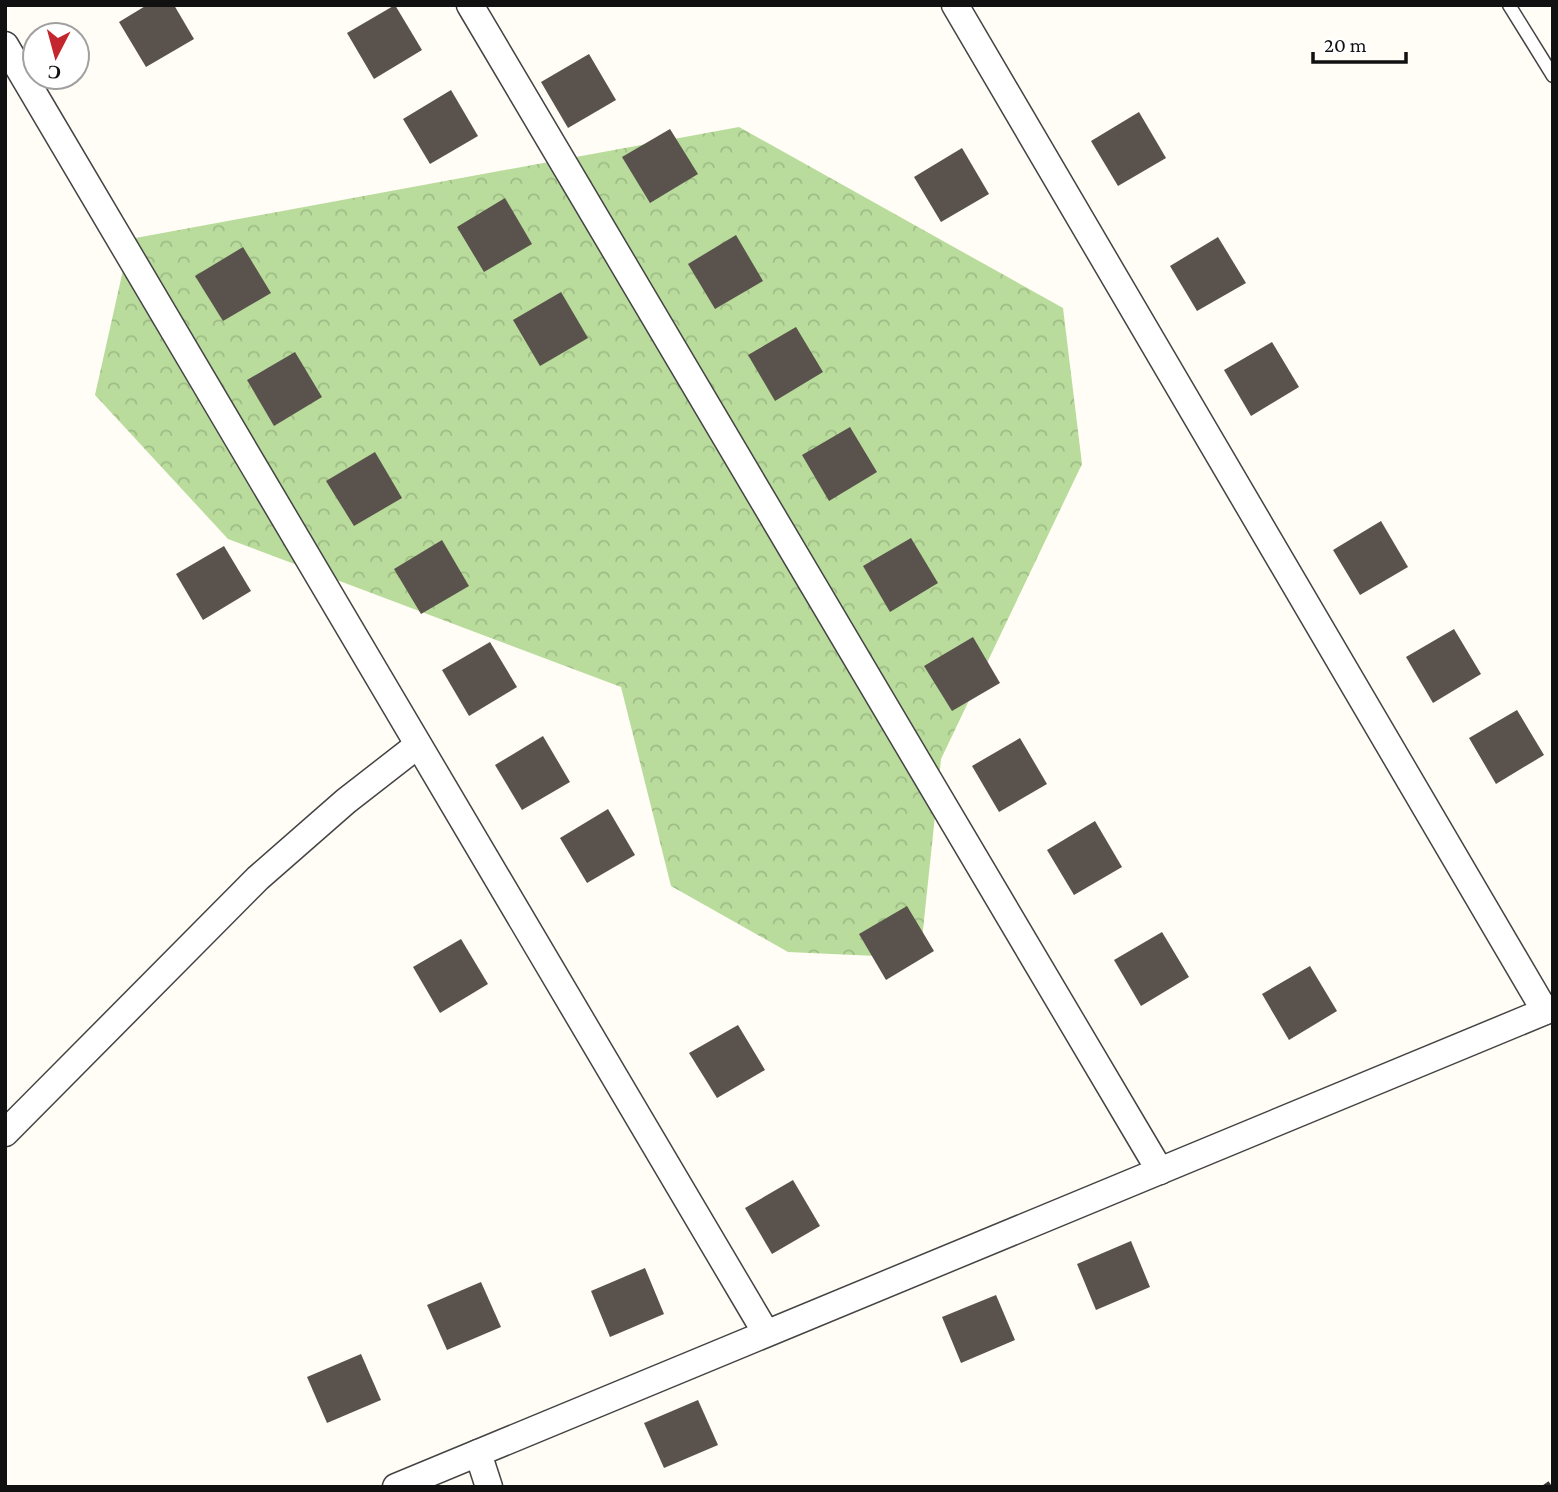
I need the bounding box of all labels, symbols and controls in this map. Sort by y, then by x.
north arrow [21,21,91,91]
scale bar [1313,21,1406,65]
text: 20 m [1324,33,1367,57]
text: С [46,61,62,84]

